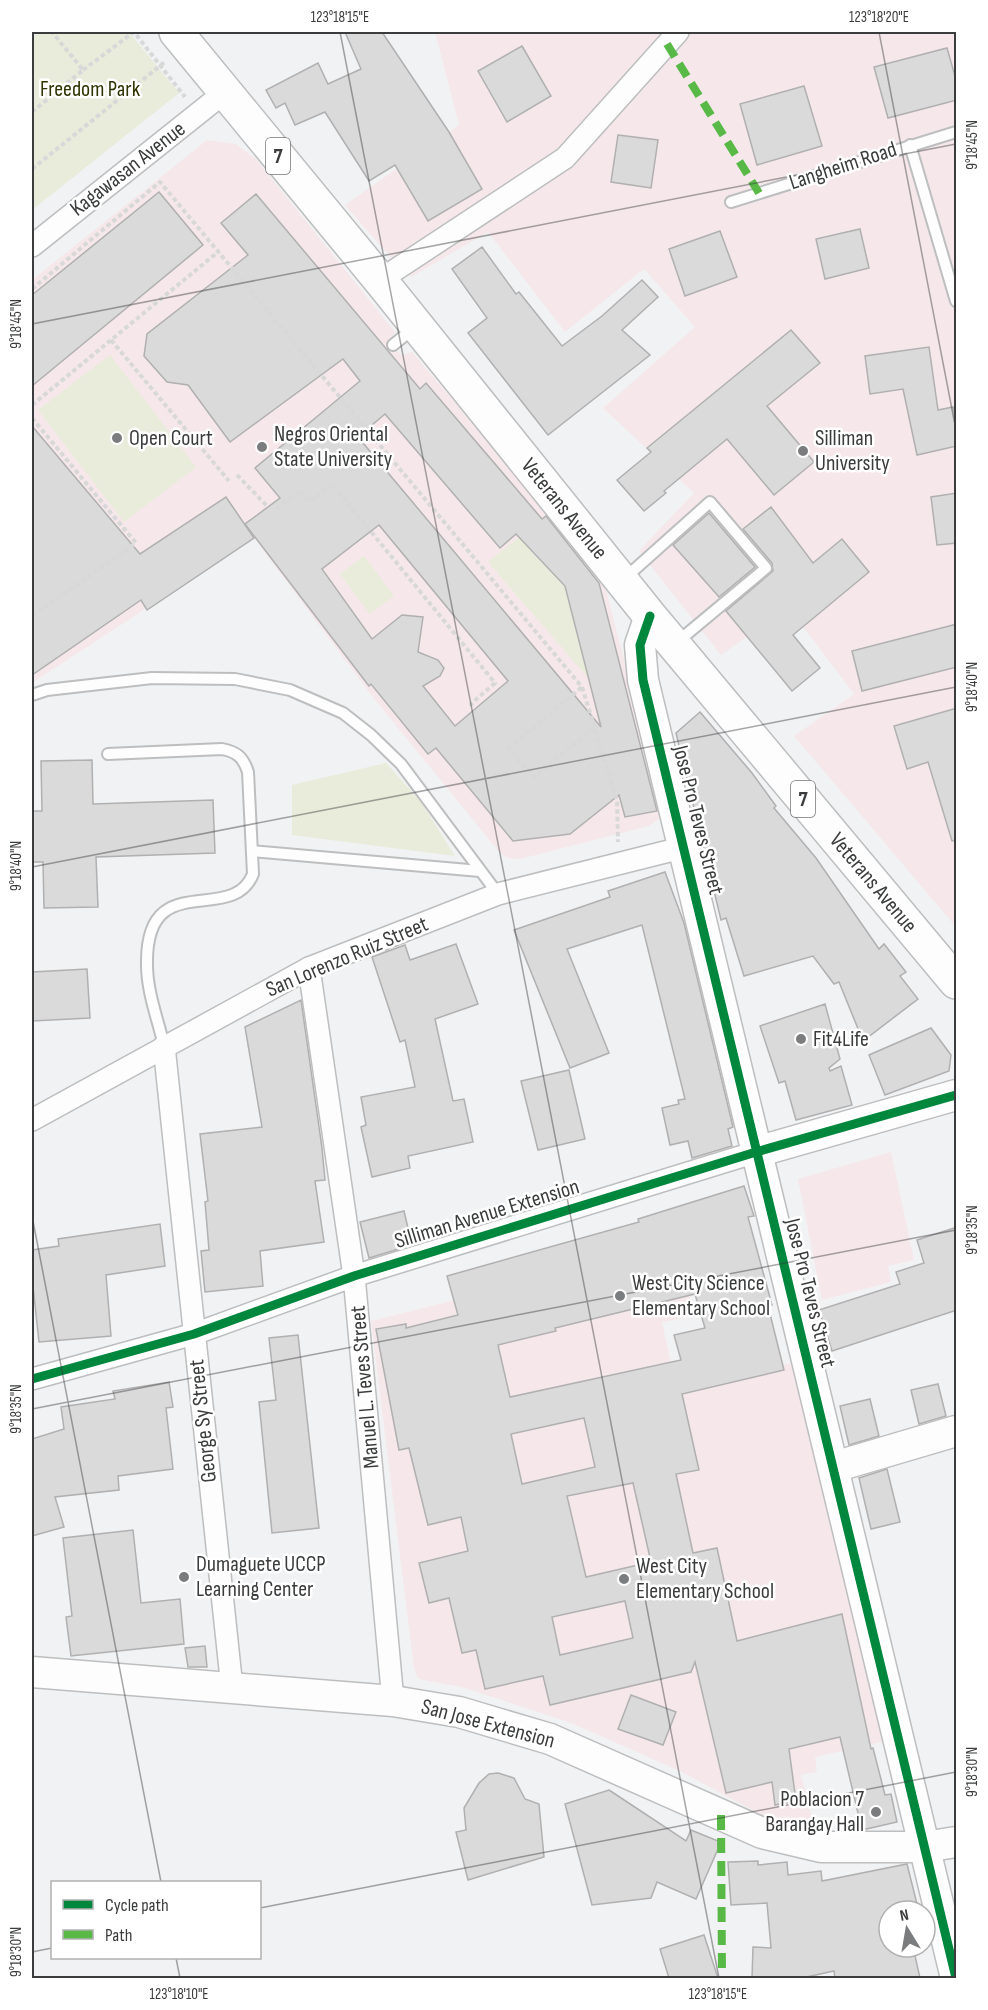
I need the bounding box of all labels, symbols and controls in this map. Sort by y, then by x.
text: 123°18'15"E [311,8,369,27]
text: 123°18'20"E [849,8,909,27]
park label: Freedom Park [40,76,141,103]
street label: Kagawasan Avenue [65,116,191,222]
text: 9°18'45"N [963,120,982,170]
street label: Langheim Road [786,136,900,196]
road number: 7 [266,138,290,174]
text: 9°18'45"N [7,299,26,349]
place label: Negros Oriental State University [274,421,393,473]
place label: Open Court [129,425,213,452]
place label: Silliman University [815,425,890,477]
marker: Open Court [110,431,124,445]
marker: Negros Oriental State University [255,440,269,454]
marker: Silliman University [796,444,810,458]
street label: Veterans Avenue [515,453,613,565]
text: 9°18'40"N [963,662,982,712]
street label: Jose Pro Teves Street [666,742,730,898]
road number: 7 [791,781,815,817]
street label: Veterans Avenue [823,827,923,939]
text: 9°18'40"N [7,841,26,891]
street label: San Lorenzo Ruiz Street [262,911,432,1003]
place label: Fit4Life [813,1026,869,1053]
marker: Fit4Life [794,1032,808,1046]
street label: Silliman Avenue Extension [391,1173,583,1255]
text: 9°18'35"N [963,1205,982,1255]
street label: Jose Pro Teves Street [778,1215,842,1371]
place label: West City Science Elementary School [632,1270,770,1322]
marker: West City Science Elementary School [613,1289,627,1303]
street label: Manuel L. Teves Street [344,1304,386,1470]
street label: George Sy Street [183,1358,223,1484]
text: 9°18'35"N [7,1384,26,1434]
place label: Dumaguete UCCP Learning Center [196,1551,326,1603]
place label: West City Elementary School [636,1553,774,1605]
marker: Dumaguete UCCP Learning Center [177,1570,191,1584]
marker: West City Elementary School [617,1572,631,1586]
street label: San Jose Extension [418,1693,558,1755]
text: 9°18'30"N [963,1747,982,1797]
place label: Poblacion 7 Barangay Hall [765,1786,864,1838]
marker: Poblacion 7 Barangay Hall [869,1805,883,1819]
legend [51,1881,261,1959]
text: Cycle path [105,1895,169,1916]
north arrow [877,1899,937,1959]
text: N [898,1906,910,1926]
text: Path [105,1925,133,1946]
text: 9°18'30"N [7,1927,26,1977]
text: 123°18'10"E [150,1985,208,2004]
text: 123°18'15"E [689,1985,747,2004]

